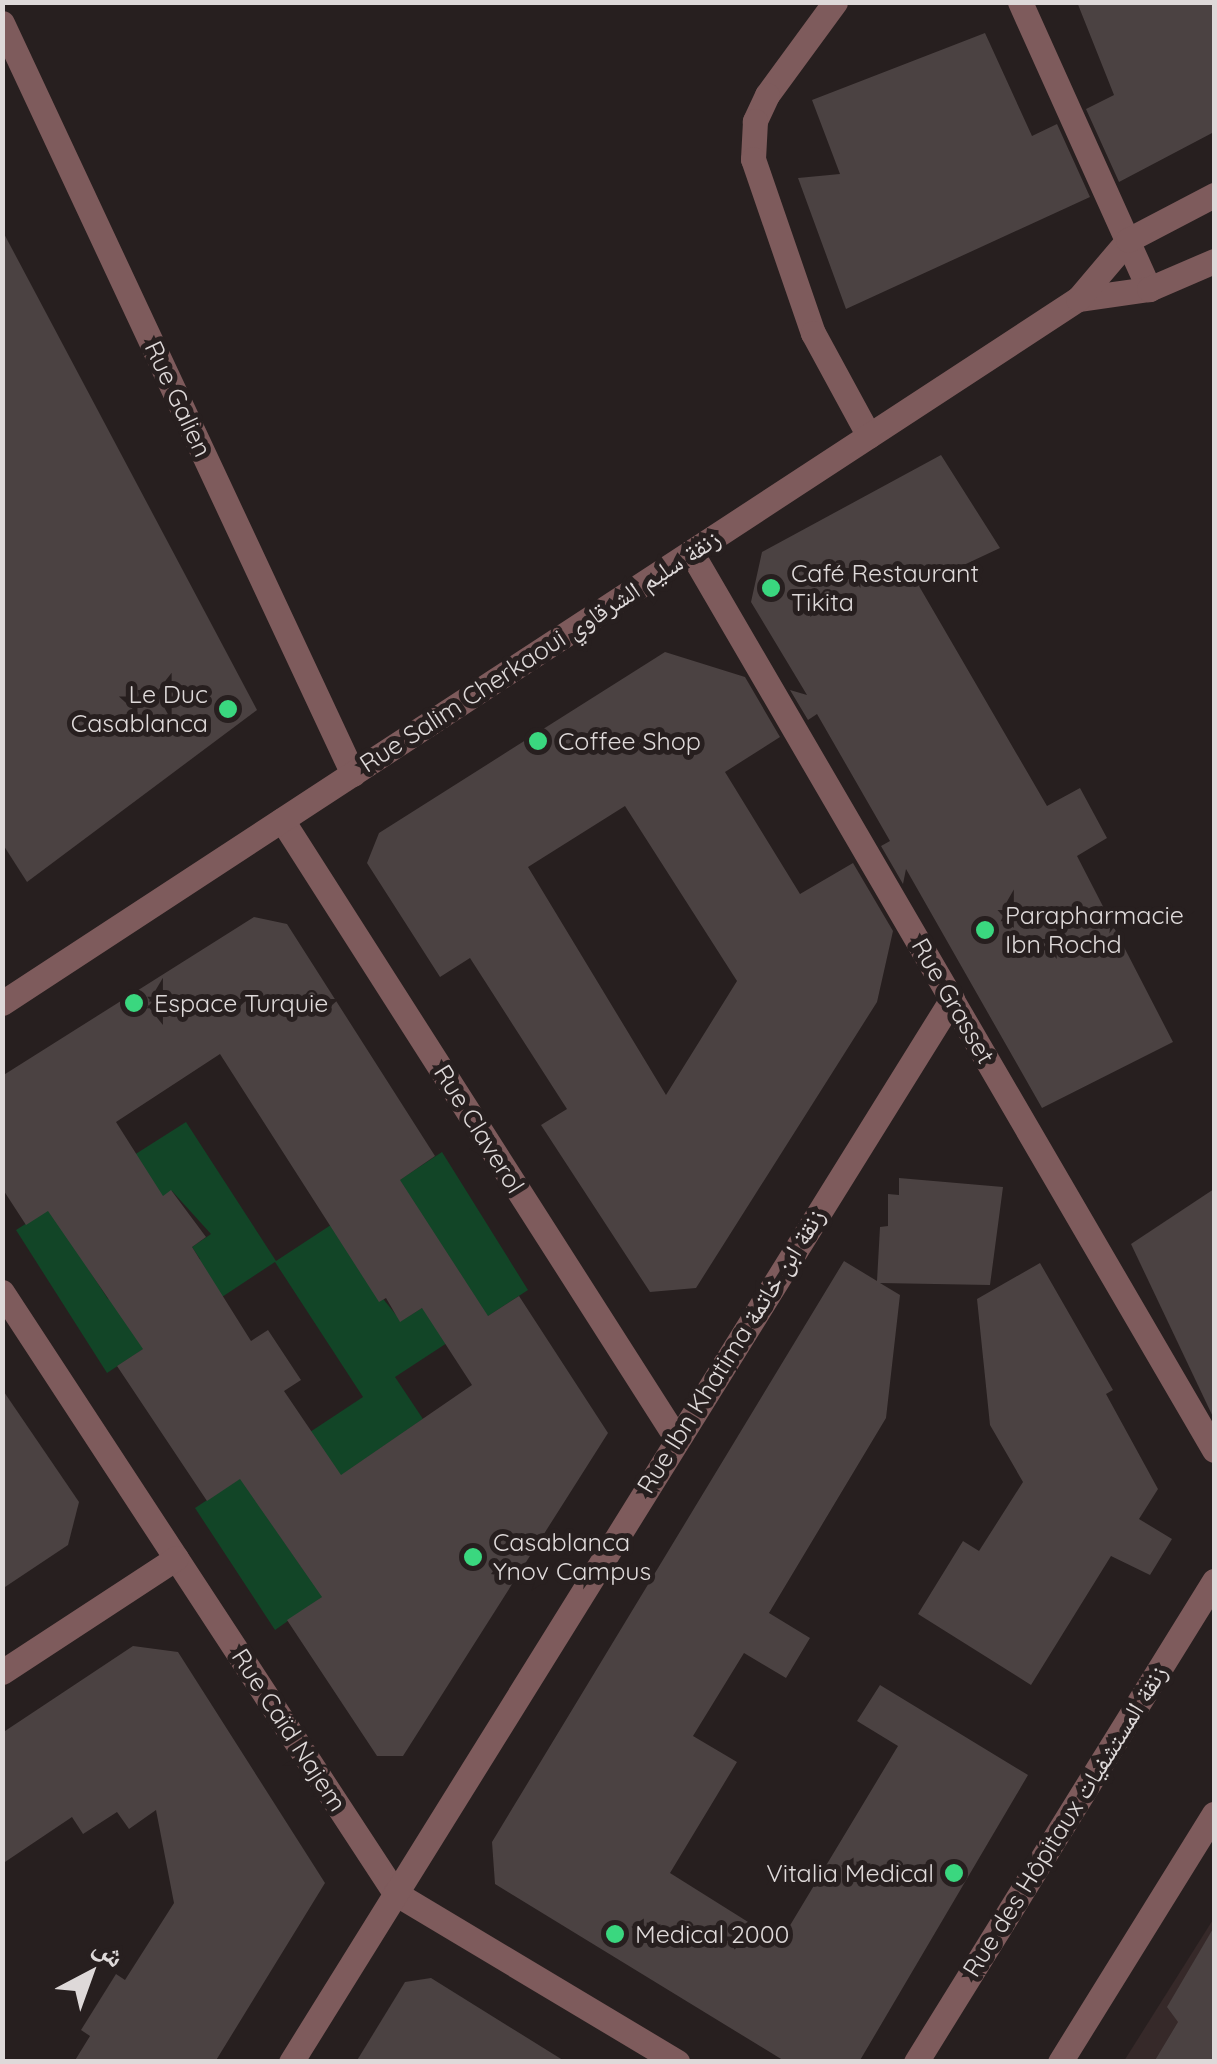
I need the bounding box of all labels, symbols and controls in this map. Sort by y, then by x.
street label: Rue Galien [138,336,218,462]
street label: Rue Salim Cherkaoui زنقة سليم الشرقاوي [354,523,726,779]
place label: Café Restaurant Tikita [791,559,979,618]
marker: Café Restaurant Tikita [760,577,782,599]
place label: Le Duc Casablanca [71,680,208,739]
marker: Le Duc Casablanca [217,698,239,720]
place label: Coffee Shop [558,726,701,756]
marker: Coffee Shop [527,730,549,752]
place label: Parapharmacie Ibn Rochd [1005,901,1184,960]
marker: Parapharmacie Ibn Rochd [974,919,996,941]
street label: Rue Grasset [905,933,1001,1069]
place label: Espace Turquie [154,988,328,1018]
marker: Espace Turquie [123,992,145,1014]
street label: Rue Claverol [428,1059,530,1199]
street label: Rue Ibn Khatima زنقة ابن خاتمة [631,1203,831,1499]
place label: Casablanca Ynov Campus [493,1528,651,1587]
marker: Casablanca Ynov Campus [462,1546,484,1568]
street label: Rue Caïd Najem [225,1643,353,1817]
street label: Rue des Hôpitaux زنقة المستشفيات [956,1660,1174,1982]
place label: Vitalia Medical [766,1858,934,1888]
marker: Vitalia Medical [943,1862,965,1884]
place label: Medical 2000 [635,1919,789,1949]
marker: Medical 2000 [604,1923,626,1945]
north arrow [40,1924,140,2024]
text: ش [87,1928,133,1974]

